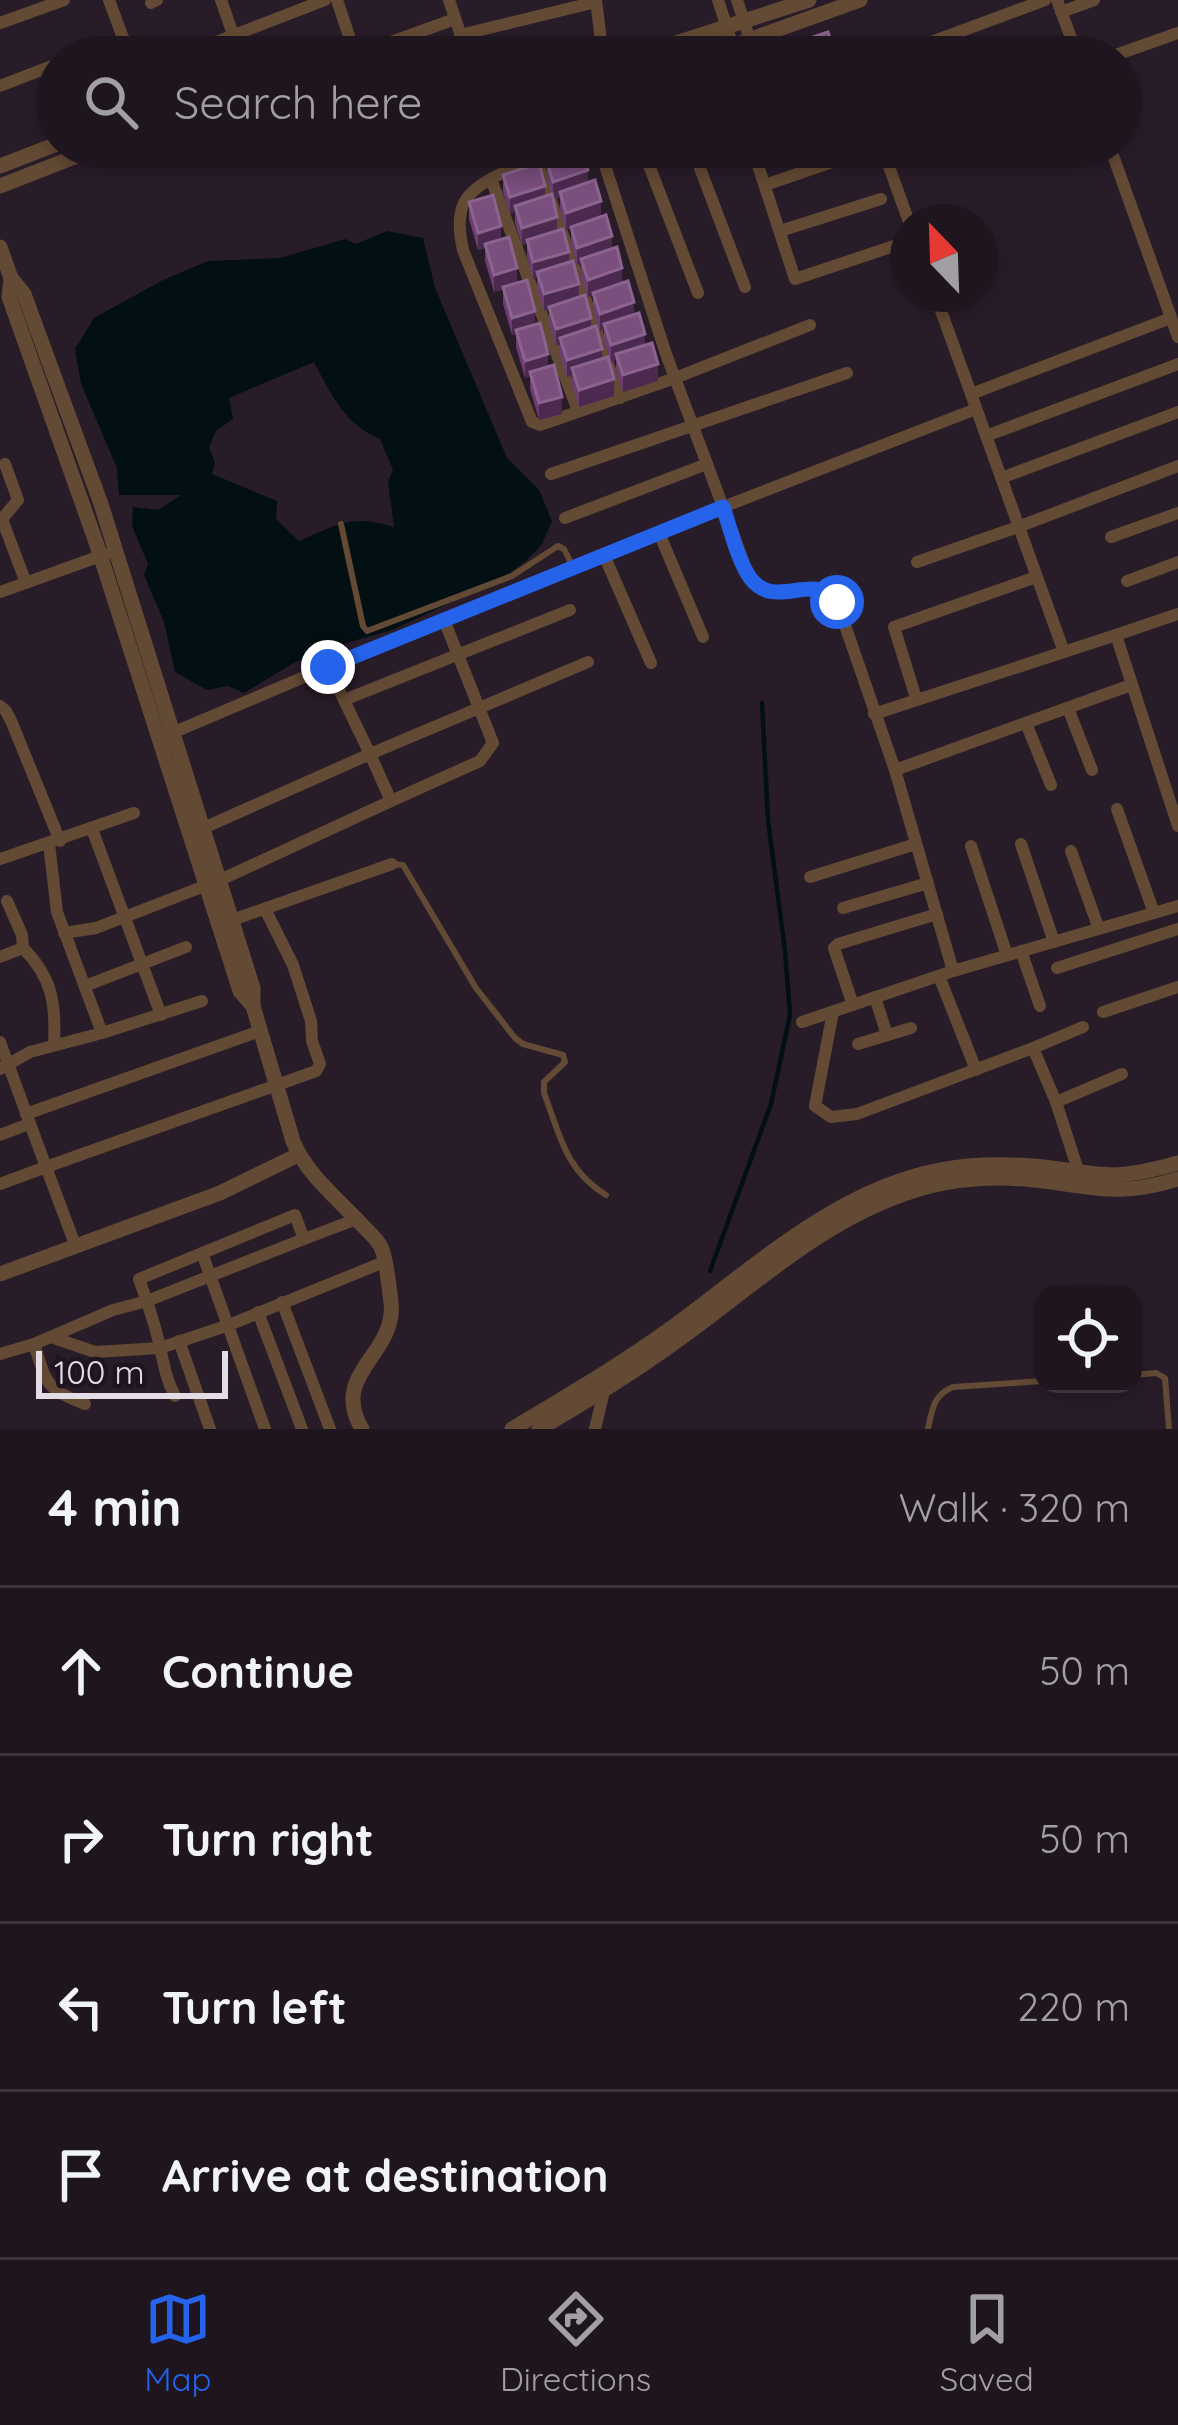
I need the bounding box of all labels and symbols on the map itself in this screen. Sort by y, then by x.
north arrow [890,204,998,312]
route start [810,575,864,629]
route end [301,640,355,694]
scale bar [36,1345,228,1398]

